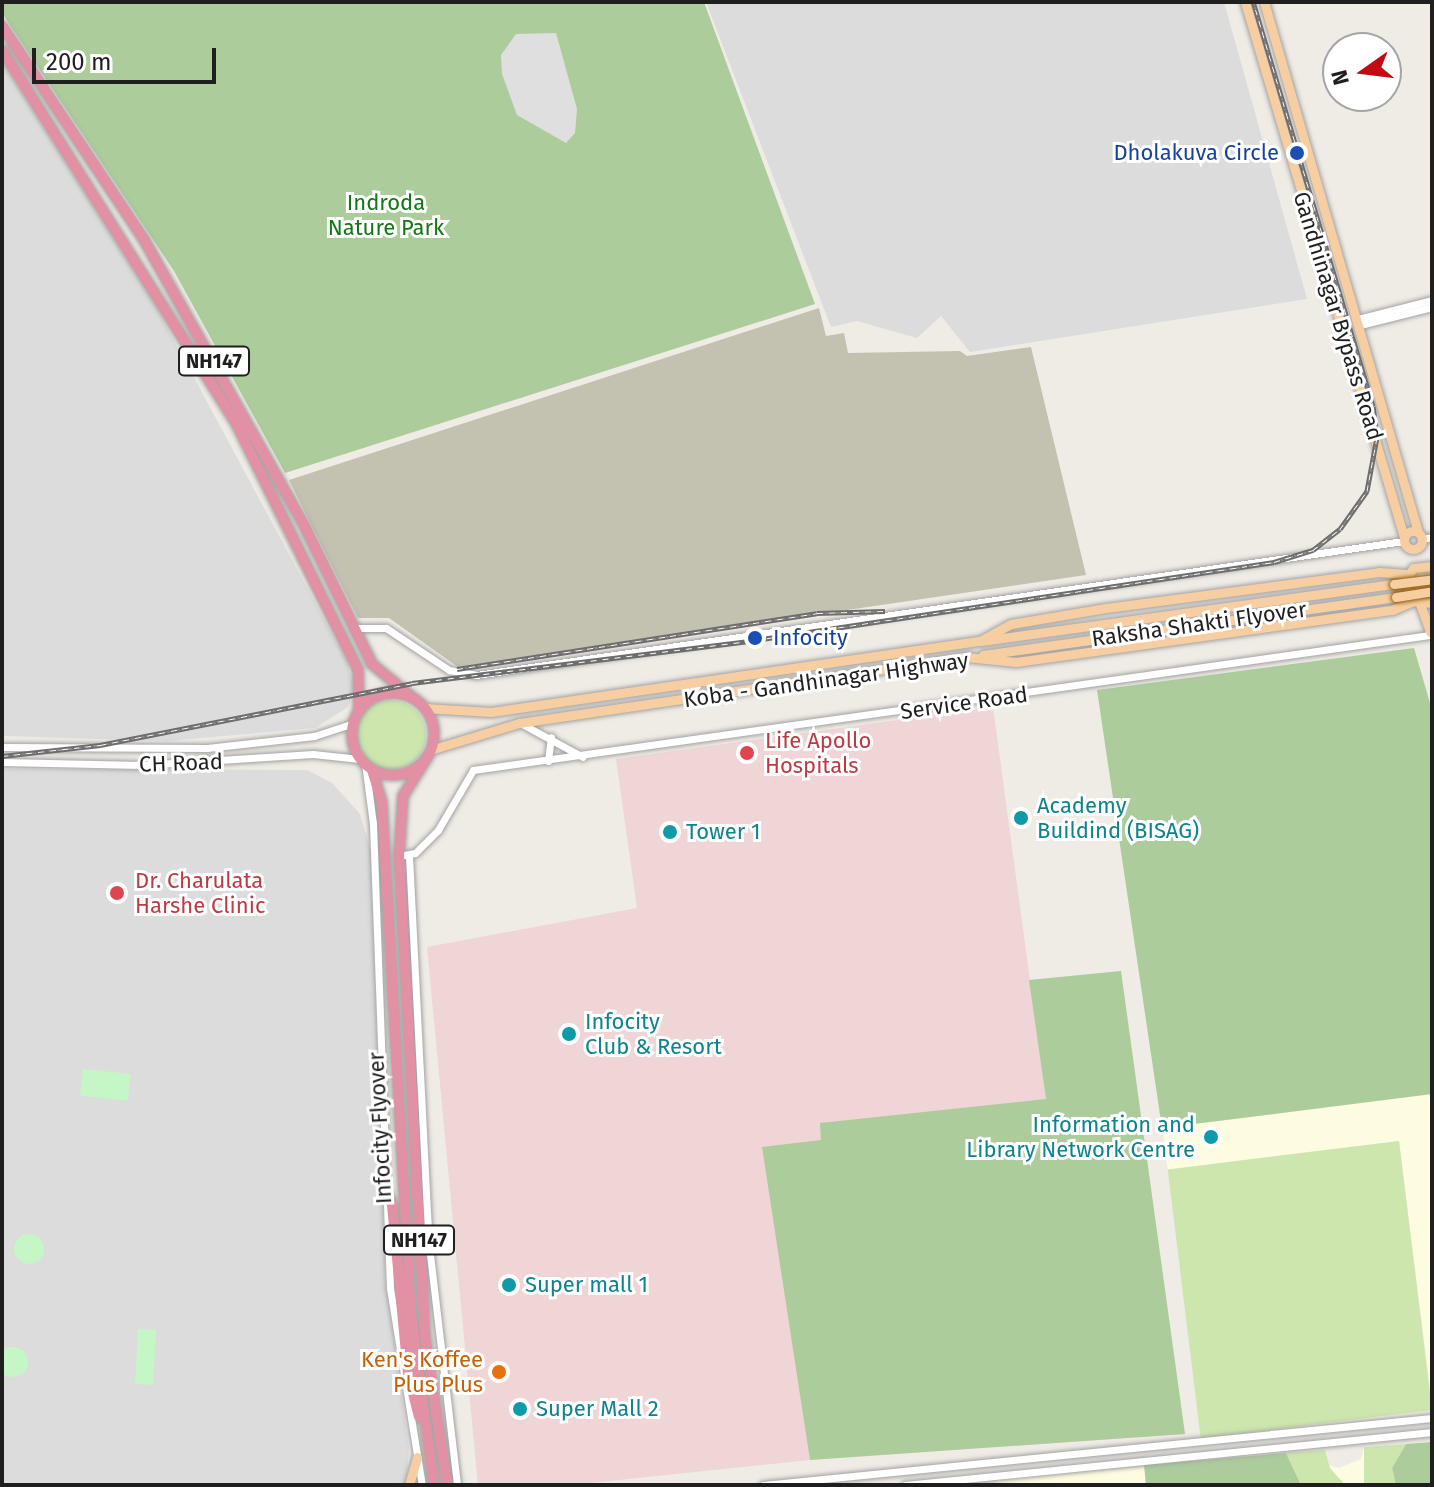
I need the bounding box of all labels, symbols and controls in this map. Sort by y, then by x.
scale bar [36,32,220,82]
north arrow [1322,32,1402,112]
text: 200 m [46,48,112,76]
text: N [1325,67,1355,88]
place label: Dholakuva Circle [1113,140,1279,166]
marker: Dholakuva Circle [1286,142,1308,164]
street label: Gandhinagar Bypass Road [1288,188,1388,444]
park label: Indroda Nature Park [328,189,444,240]
road number: NH147 [178,345,250,377]
street label: Raksha Shakti Flyover [1090,596,1308,652]
place label: Infocity [773,625,848,651]
marker: Infocity [744,627,766,649]
street label: Koba - Gandhinagar Highway [682,647,970,713]
street label: Service Road [899,681,1029,725]
place label: Life Apollo Hospitals [765,727,871,778]
marker: Life Apollo Hospitals [736,742,758,764]
street label: CH Road [139,748,223,778]
place label: Academy Buildind (BISAG) [1037,792,1199,844]
marker: Academy Buildind (BISAG) [1012,809,1030,827]
place label: Tower 1 [686,819,761,845]
marker: Tower 1 [661,823,679,841]
place label: Dr. Charulata Harshe Clinic [135,867,265,918]
marker: Dr. Charulata Harshe Clinic [106,882,128,904]
place label: Infocity Club & Resort [585,1008,722,1060]
marker: Infocity Club & Resort [560,1025,578,1043]
street label: Infocity Flyover [363,1051,397,1205]
place label: Information and Library Network Centre [966,1111,1195,1162]
marker: Information and Library Network Centre [1202,1128,1220,1146]
road number: NH147 [383,1224,455,1256]
place label: Super mall 1 [525,1272,648,1298]
marker: Super mall 1 [500,1276,518,1294]
place label: Ken's Koffee Plus Plus [361,1346,483,1398]
marker: Ken's Koffee Plus Plus [490,1363,508,1381]
place label: Super Mall 2 [536,1396,659,1422]
marker: Super Mall 2 [511,1400,529,1418]

